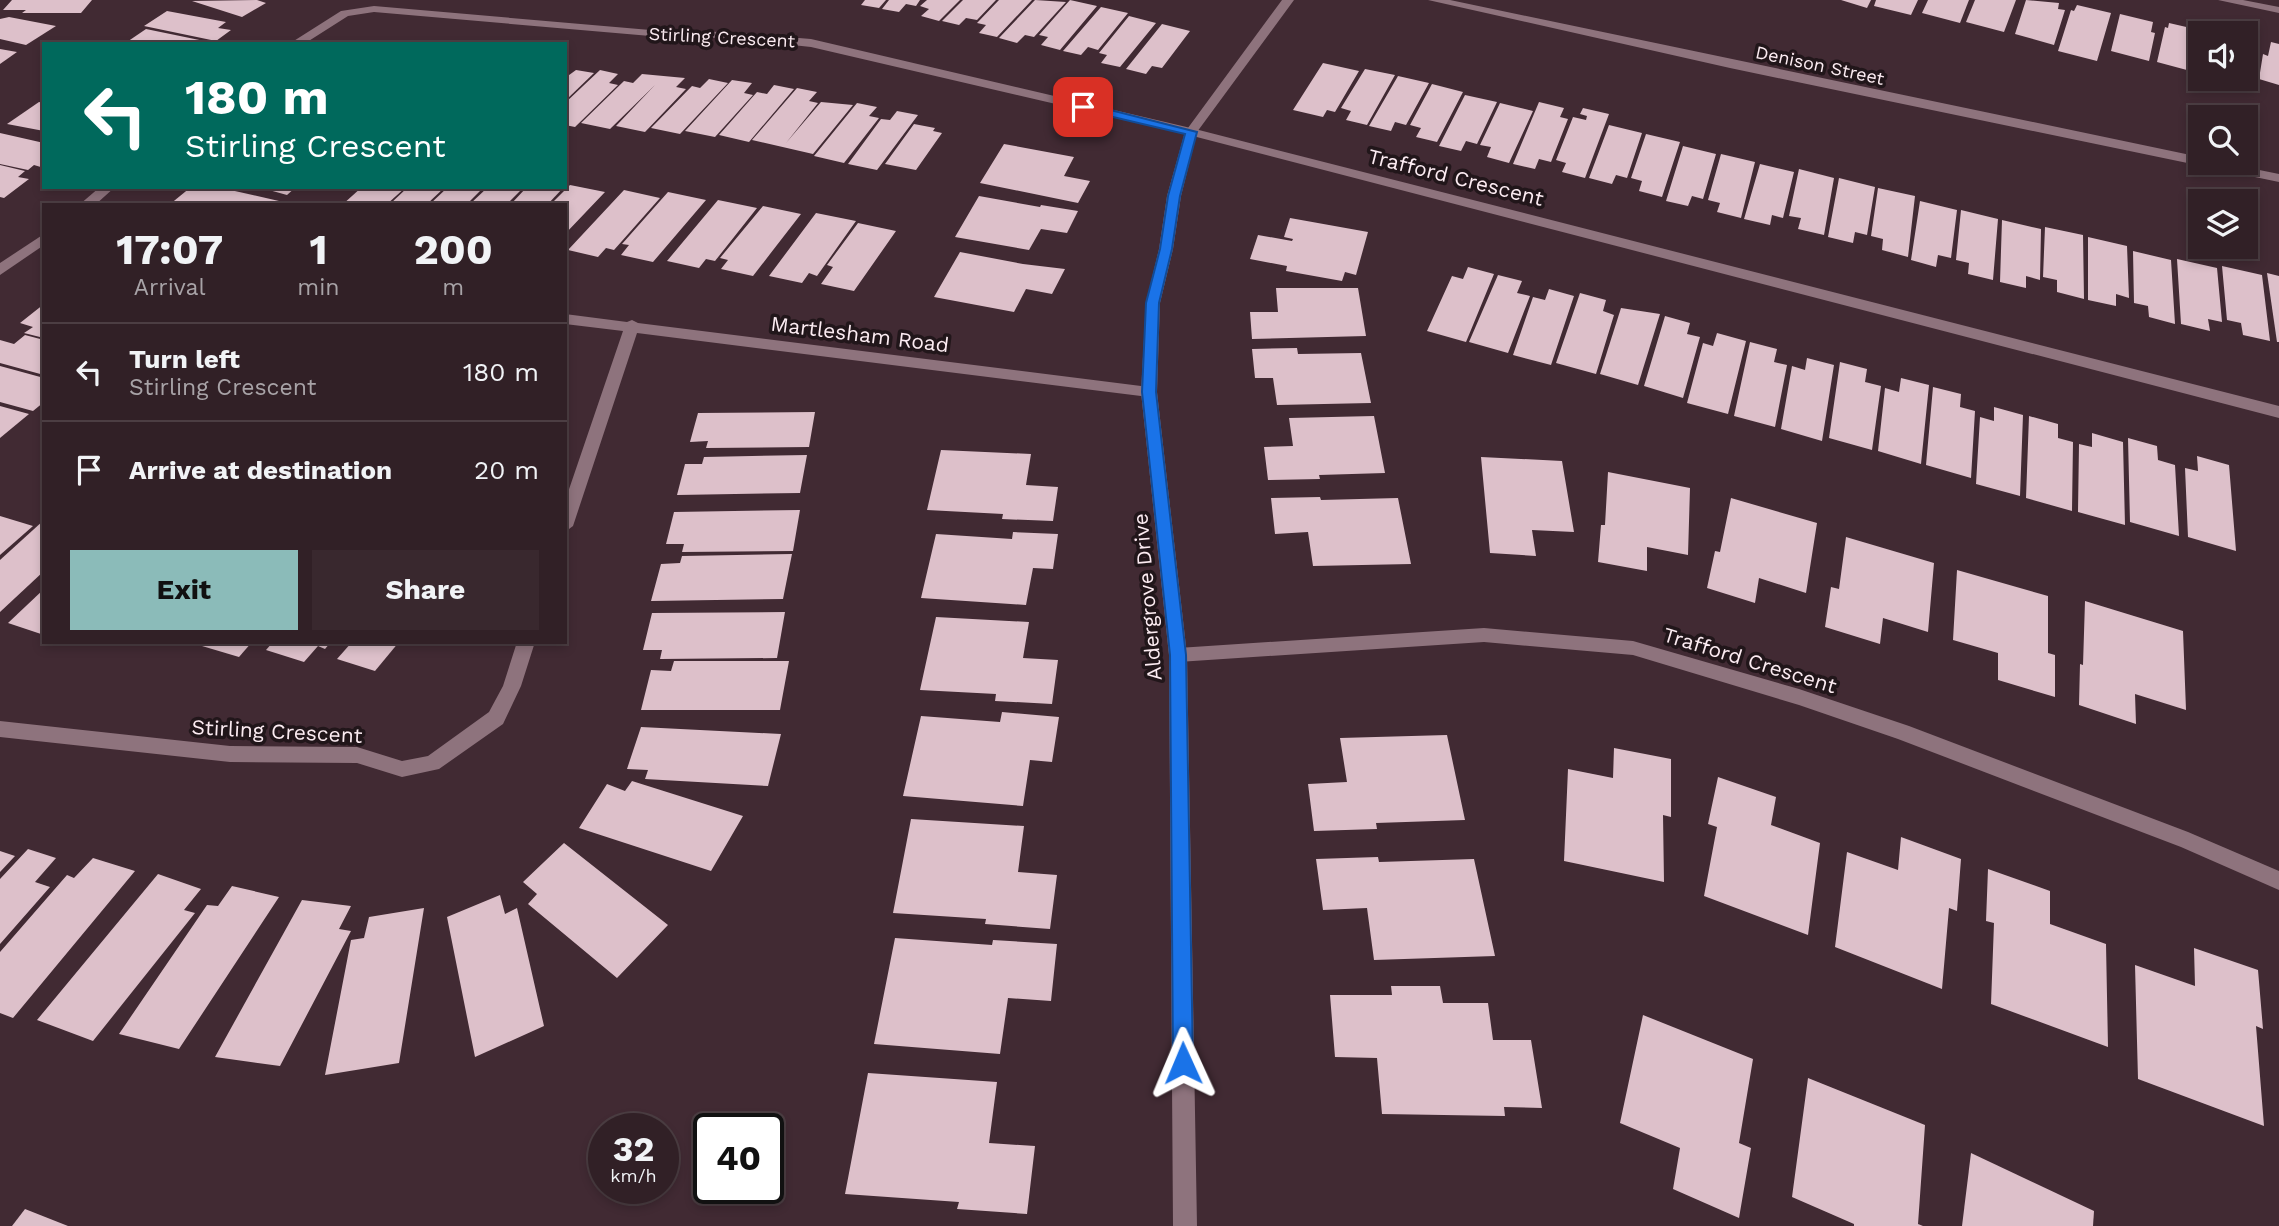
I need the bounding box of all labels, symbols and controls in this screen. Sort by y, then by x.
map controls [2188,21,2258,259]
button: sound [2188,21,2258,91]
street label: Stirling Crescent [648,23,796,51]
street label: Denison Street [1754,41,1887,89]
text: 180 m [185,68,329,126]
icon: left [70,70,161,161]
pin [1053,77,1113,137]
icon: arrive [1064,88,1102,126]
button: search [2188,105,2258,175]
text: Stirling Crescent [185,127,446,165]
street label: Trafford Crescent [1366,143,1547,211]
button: layers [2188,189,2258,259]
text: 17:07 [116,225,223,274]
text: 1 [309,225,328,274]
text: 200 [414,225,493,274]
text: Arrival [134,274,206,301]
text: min [297,274,340,301]
text: m [442,274,464,301]
street label: Martlesham Road [769,311,951,357]
text: Turn left [129,344,240,374]
icon: left [70,353,108,391]
text: 180 m [463,357,539,387]
text: Stirling Crescent [129,374,316,401]
icon: arrive [70,451,108,489]
text: Arrive at destination [129,455,392,485]
text: 20 m [474,455,539,485]
street label: Aldergrove Drive [1127,512,1167,682]
button: Exit [70,550,298,630]
button: Share [312,550,539,630]
street label: Trafford Crescent [1660,622,1840,698]
street label: Stirling Crescent [191,714,363,748]
position arrow [1146,1026,1220,1100]
speed limit sign: 40 [693,1113,784,1204]
text: 32 [613,1128,654,1170]
text: km/h [610,1165,657,1186]

